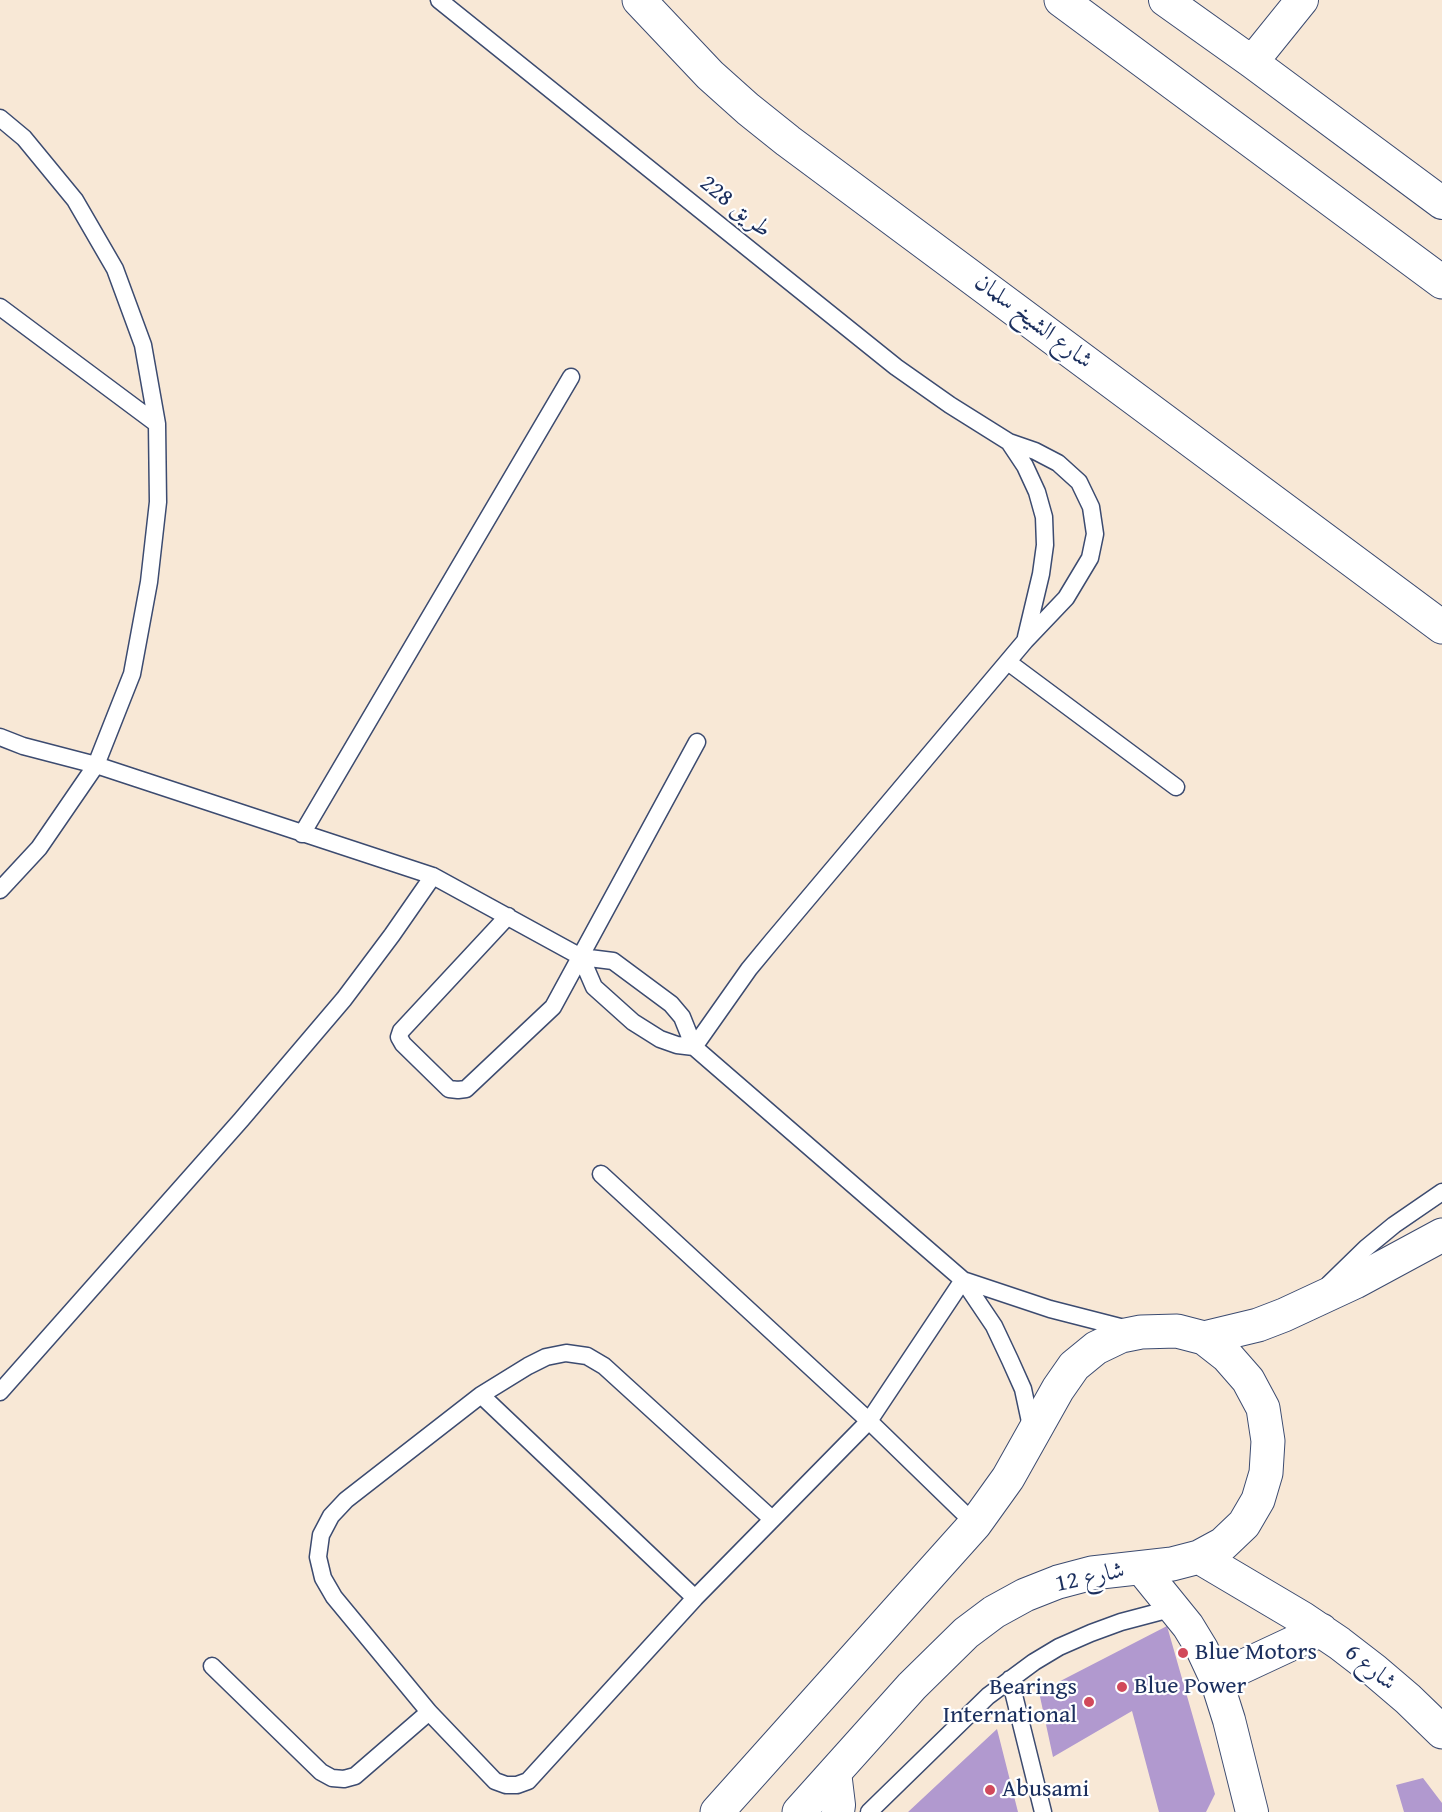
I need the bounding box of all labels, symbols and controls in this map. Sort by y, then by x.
street label: طريق 228 [693,169,777,245]
street label: شارع الشيخ سلمان [968,268,1098,376]
street label: شارع 12 [1053,1557,1127,1599]
street label: شارع 6 [1338,1638,1402,1698]
place label: Blue Motors [1195,1639,1317,1667]
marker: Blue Motors [1176,1646,1190,1660]
place label: Blue Power [1134,1673,1246,1701]
place label: Bearings International [943,1674,1077,1730]
marker: Blue Power [1115,1680,1129,1694]
marker: Bearings International [1082,1695,1096,1709]
place label: Abusami [1002,1776,1089,1804]
marker: Abusami [983,1783,997,1797]

